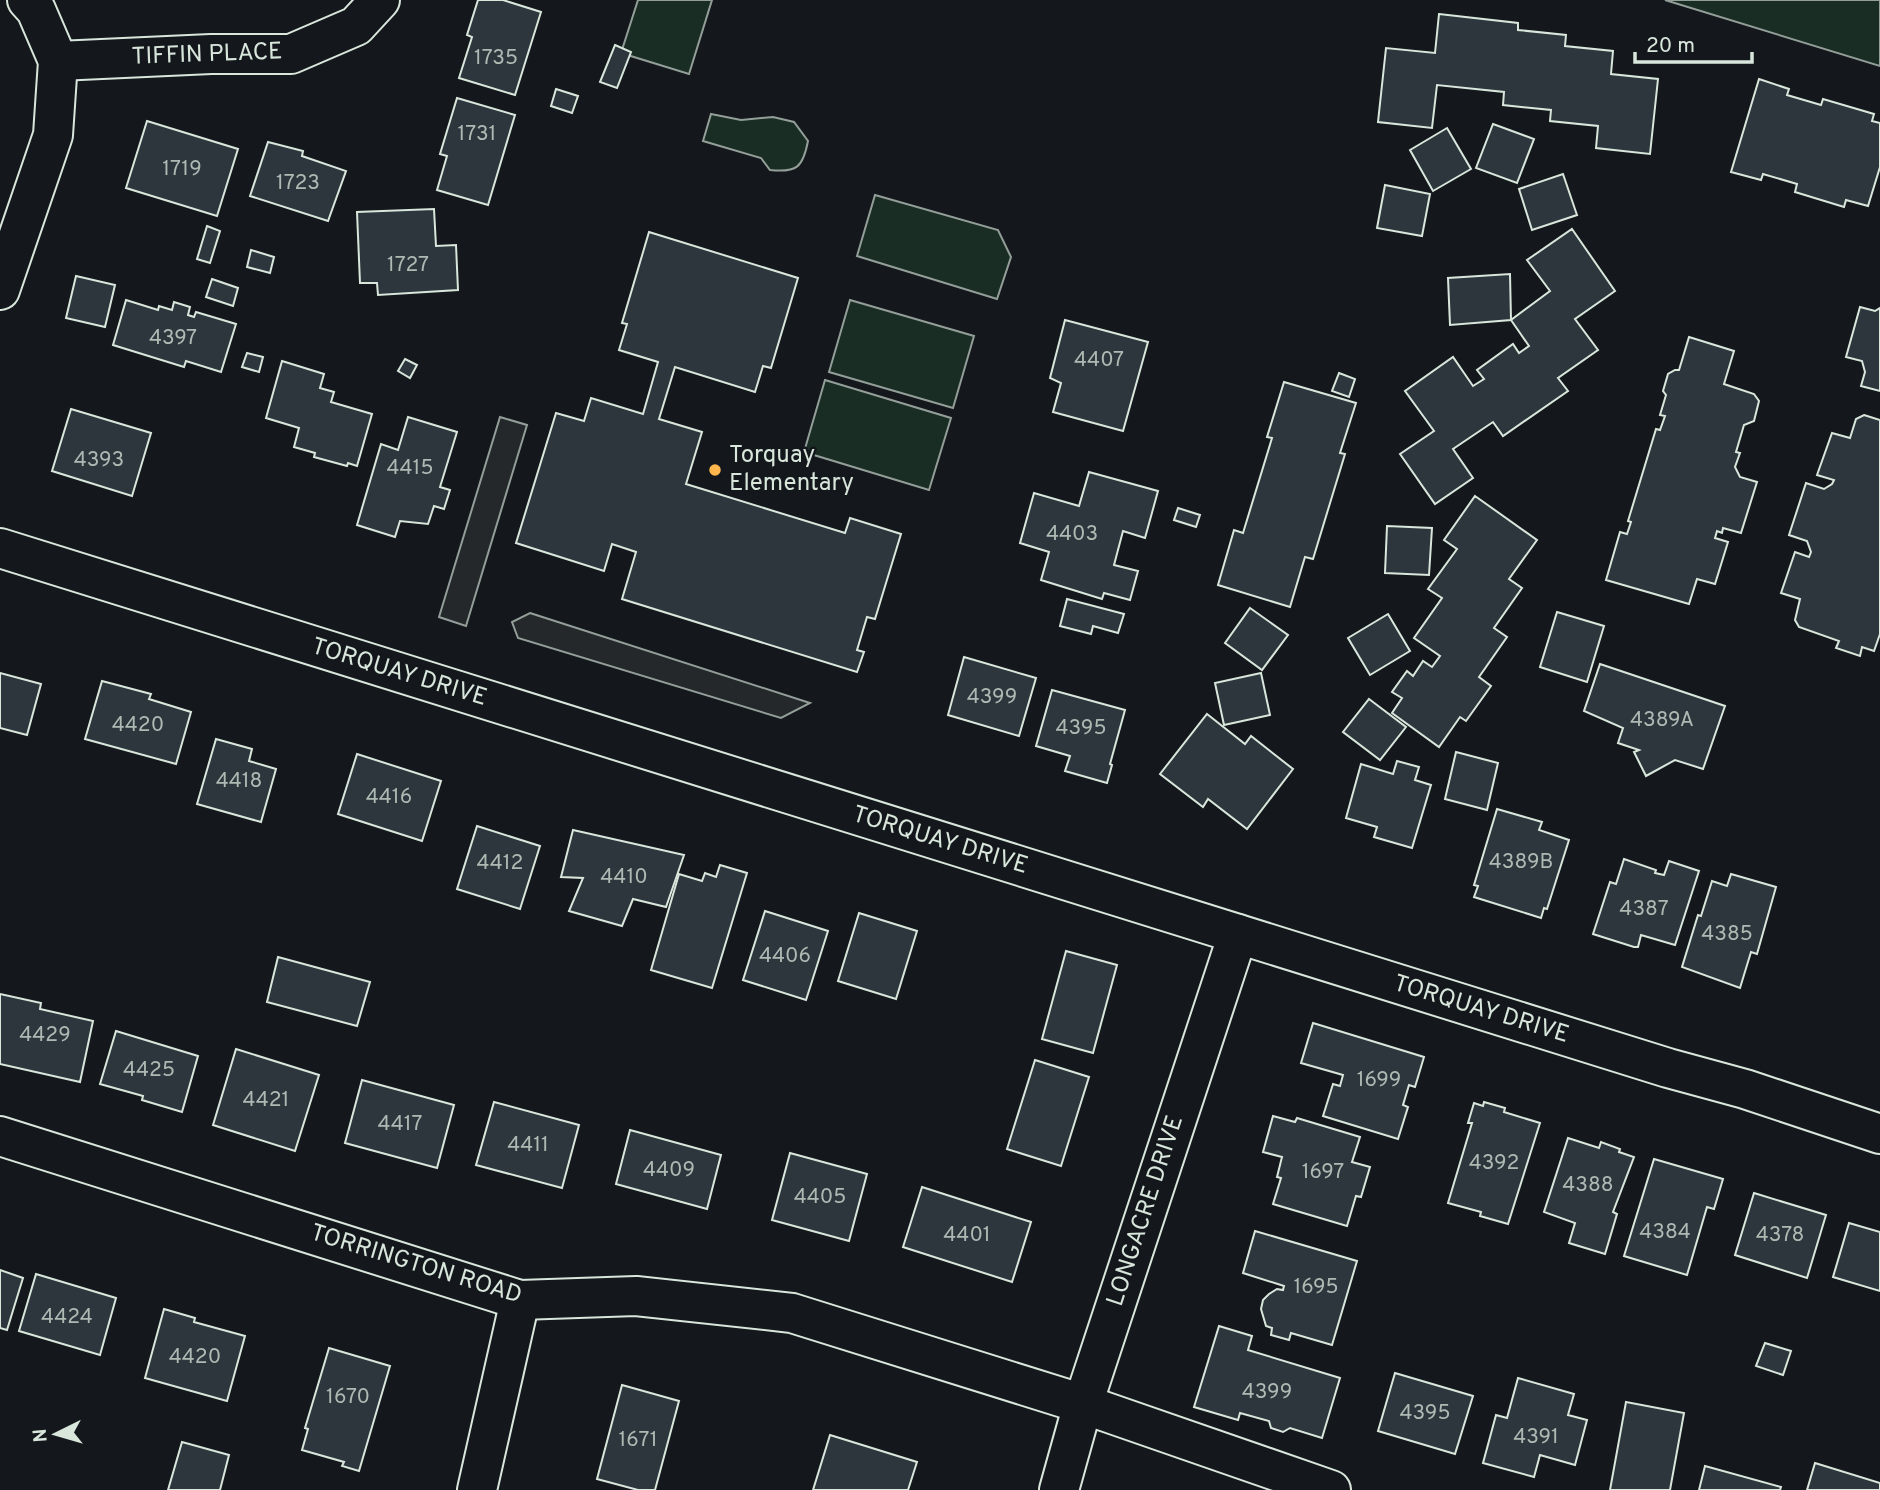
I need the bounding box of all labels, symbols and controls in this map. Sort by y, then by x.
scale bar [1635,21,1752,65]
text: 20 m [1646,33,1695,60]
street label: TIFFIN PLACE [131,37,283,73]
house number: 1735 [474,45,518,72]
house number: 1731 [458,121,496,148]
house number: 1719 [162,156,202,183]
house number: 1723 [276,170,320,197]
house number: 1727 [387,252,429,279]
house number: 4397 [149,325,197,352]
house number: 4407 [1074,347,1124,374]
place label: Torquay Elementary [729,441,854,499]
house number: 4393 [74,447,124,474]
house number: 4415 [387,455,433,482]
marker: Torquay Elementary [707,462,723,478]
house number: 4403 [1046,521,1098,548]
street label: TORQUAY DRIVE [308,632,490,714]
house number: 4399 [967,684,1017,711]
house number: 4389A [1630,707,1694,734]
house number: 4420 [112,712,164,739]
house number: 4395 [1056,715,1106,742]
house number: 4418 [216,768,262,795]
house number: 4416 [366,784,412,811]
street label: TORQUAY DRIVE [849,800,1031,882]
house number: 4389B [1489,849,1553,876]
house number: 4412 [477,850,523,877]
house number: 4410 [600,864,648,891]
house number: 4387 [1619,896,1669,923]
house number: 4385 [1701,921,1753,948]
house number: 4406 [759,943,811,970]
street label: TORQUAY DRIVE [1390,969,1572,1051]
house number: 4429 [19,1022,71,1049]
house number: 4425 [123,1057,175,1084]
house number: 1699 [1357,1067,1401,1094]
house number: 4421 [243,1087,289,1114]
house number: 4417 [378,1111,422,1138]
street label: LONGACRE DRIVE [1101,1112,1191,1310]
house number: 4411 [507,1132,549,1159]
house number: 4392 [1469,1150,1519,1177]
house number: 4409 [643,1157,695,1184]
house number: 1697 [1302,1159,1344,1186]
house number: 4388 [1562,1172,1614,1199]
house number: 4405 [794,1184,846,1211]
street label: TORRINGTON ROAD [307,1219,525,1311]
house number: 4384 [1639,1219,1691,1246]
house number: 4401 [943,1222,991,1249]
house number: 4378 [1756,1222,1804,1249]
house number: 1695 [1293,1274,1339,1301]
house number: 4424 [41,1304,93,1331]
house number: 4420 [169,1344,221,1371]
house number: 4399 [1242,1379,1292,1406]
house number: 1670 [326,1384,370,1411]
north arrow [21,1399,91,1469]
house number: 4395 [1400,1400,1450,1427]
house number: 4391 [1513,1424,1559,1451]
text: N [29,1427,54,1443]
house number: 1671 [618,1427,658,1454]

